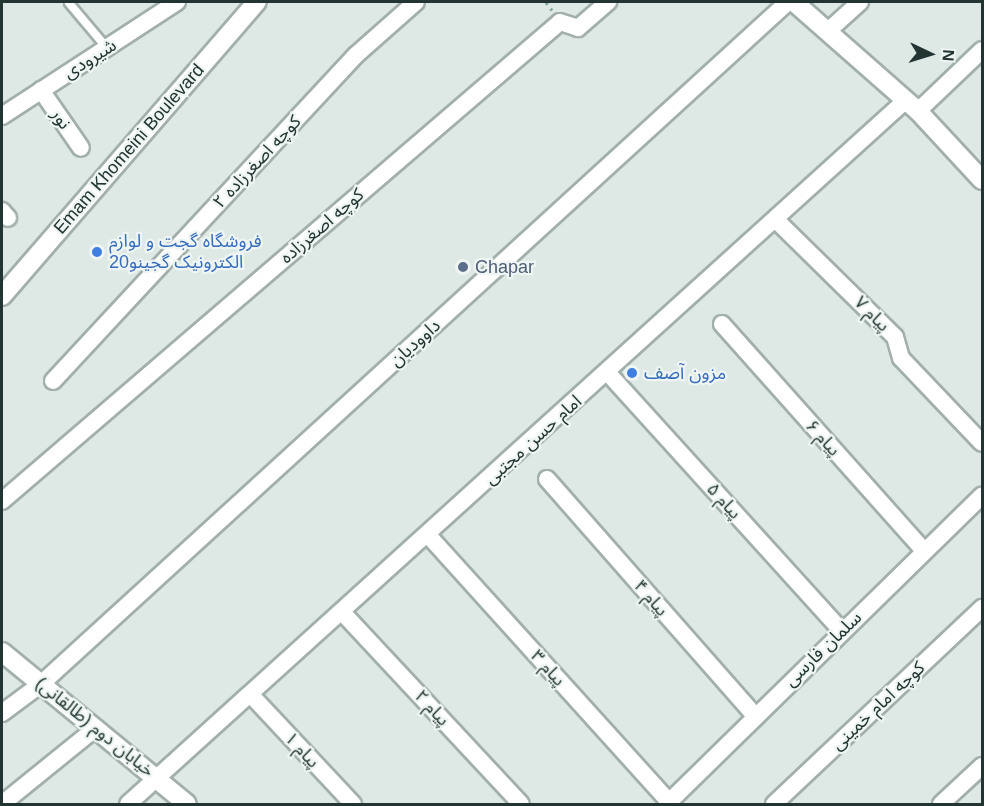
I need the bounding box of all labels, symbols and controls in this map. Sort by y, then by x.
north arrow [900,24,960,84]
street label: شیرودی [60,34,120,84]
text: N [940,49,957,62]
street label: Emam Khomeini Boulevard [49,60,209,238]
street label: نور [46,105,76,133]
street label: کوچه اصغرزاده ۲ [209,111,305,213]
street label: کوچه اصغرزاده [276,184,368,268]
place label: فروشگاه گجت و لوازم الکترونیک گجینو20 [109,231,262,274]
marker: فروشگاه گجت و لوازم الکترونیک گجینو20 [90,245,104,259]
place label: Chapar [475,256,534,278]
marker: Chapar [456,260,470,274]
street label: پیام ۷ [850,292,894,336]
street label: داوودیان [385,315,445,371]
place label: مزون آصف [644,362,726,384]
marker: مزون آصف [625,366,639,380]
street label: امام حسن مجتبی [480,391,586,489]
street label: پیام ۶ [801,415,845,461]
street label: پیام ۵ [702,478,746,524]
street label: پیام ۴ [629,575,673,621]
street label: سلمان فارسی [780,607,866,691]
street label: پیام ۳ [526,645,570,691]
street label: کوچه امام خمینی [827,657,929,755]
street label: خیابان دوم (طالقانی) [31,672,159,782]
street label: پیام ۲ [410,686,454,730]
street label: پیام ۱ [280,728,324,772]

